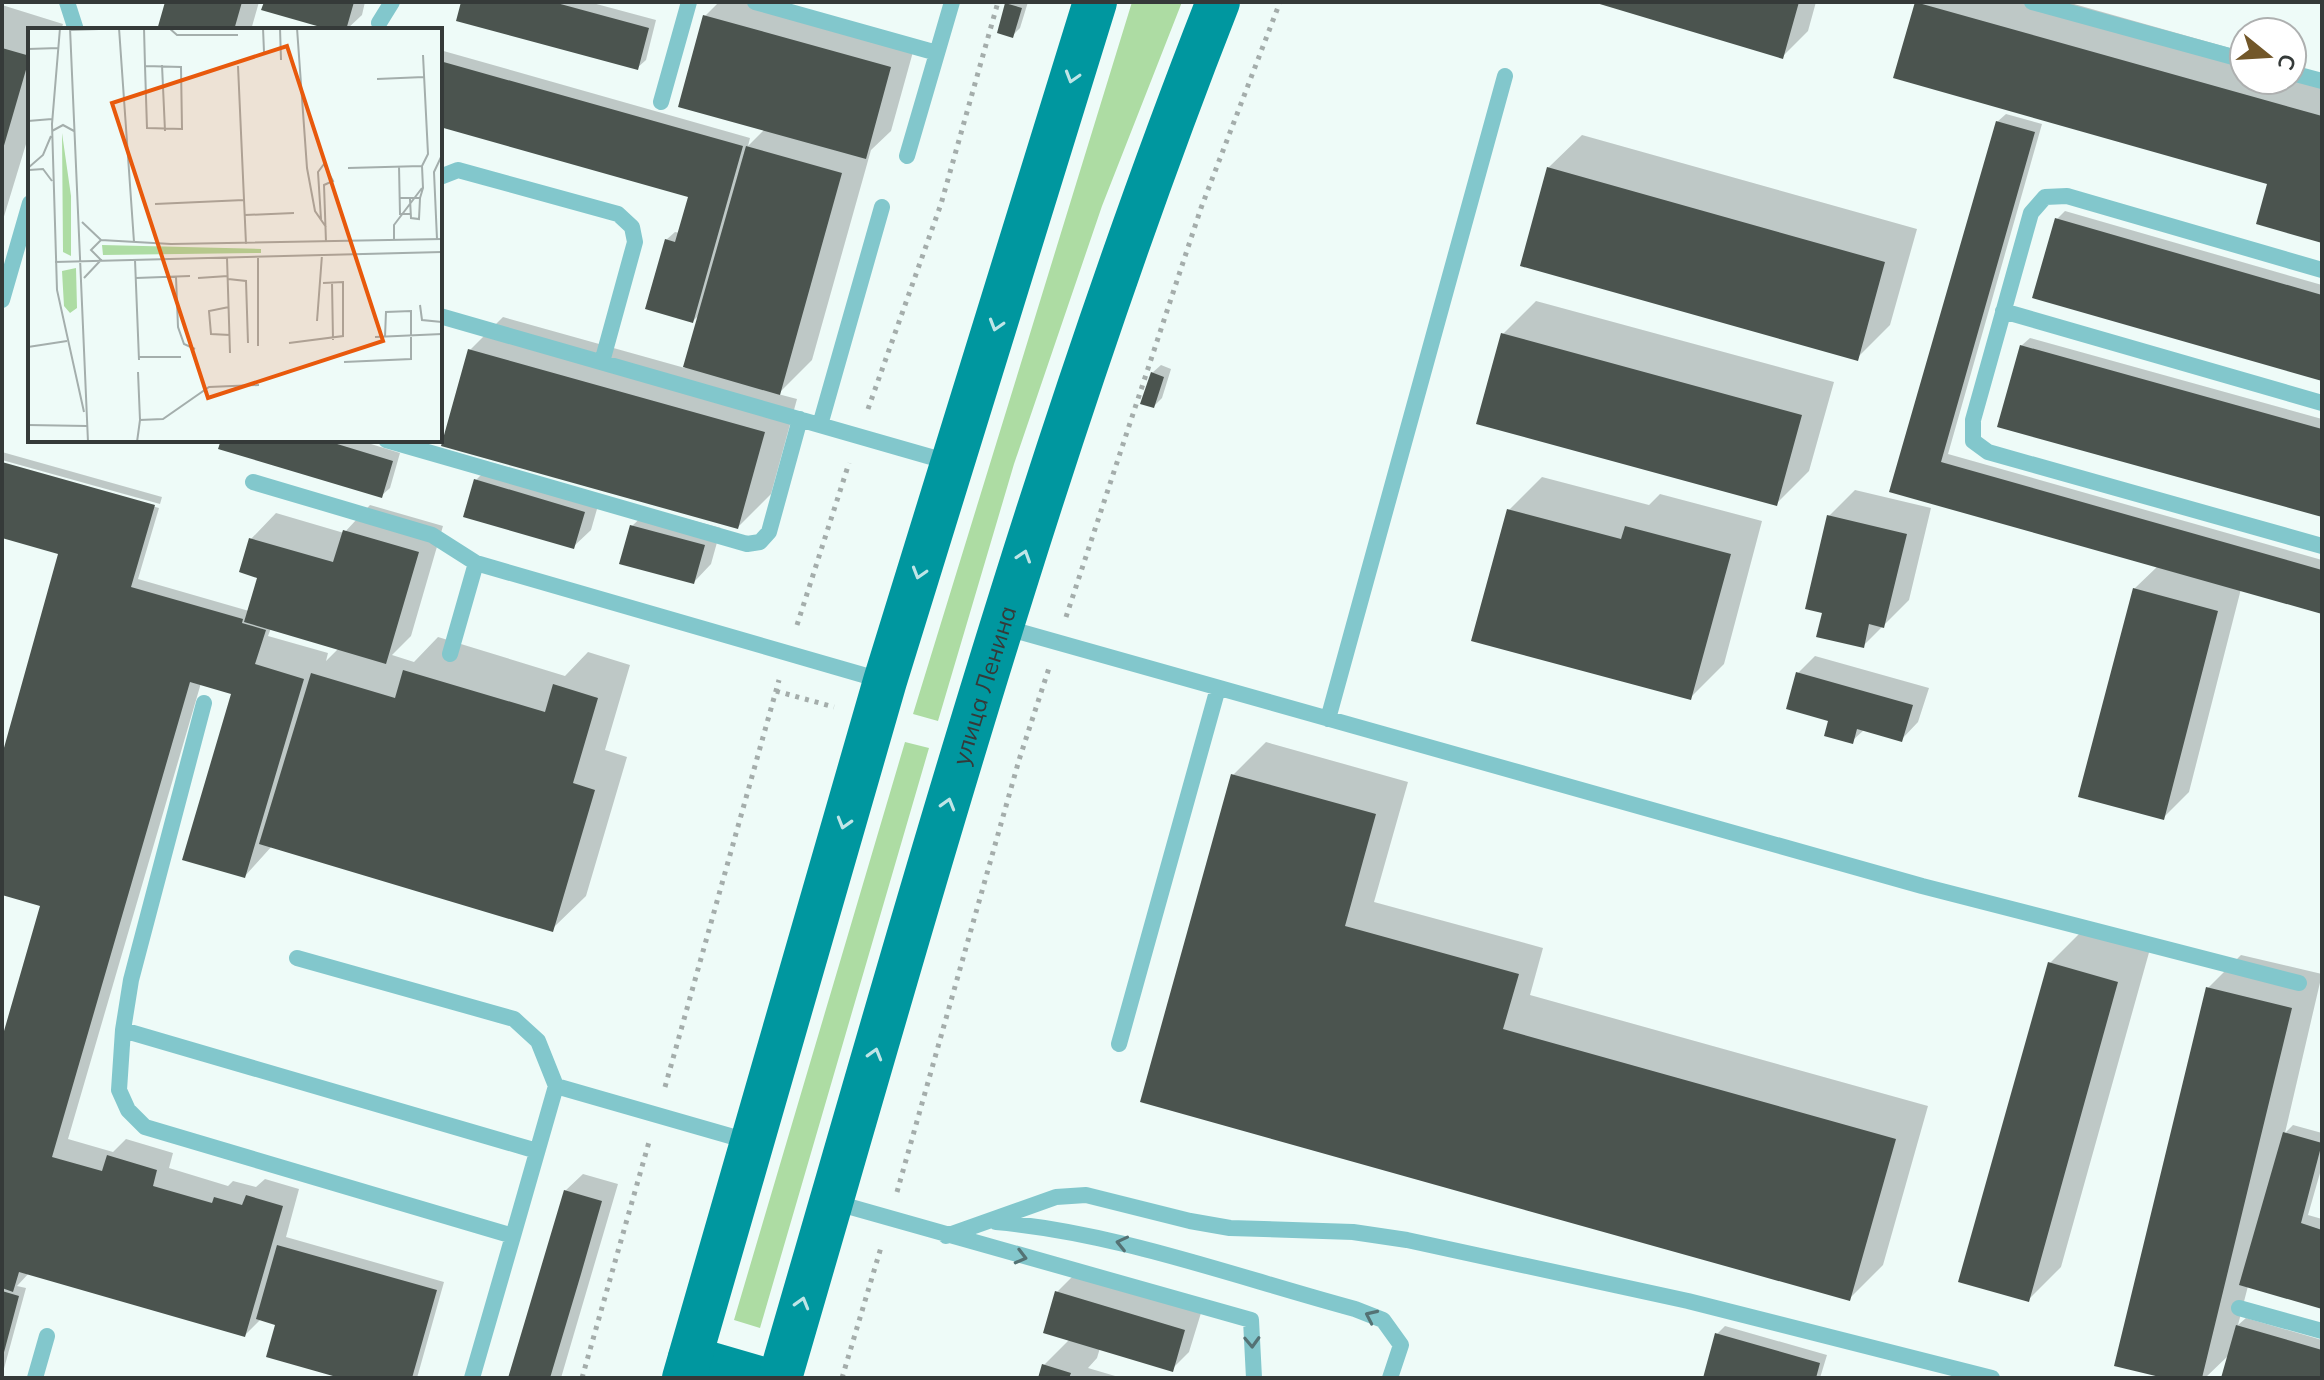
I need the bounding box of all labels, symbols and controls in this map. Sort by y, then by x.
north arrow [2228,16,2308,96]
inset map [28,28,442,442]
text: С [2271,51,2303,74]
one-way arrow [1065,69,1081,83]
one-way arrow [989,317,1005,331]
one-way arrow [1015,549,1031,563]
one-way arrow [912,566,928,580]
street label: улица Ленина [945,602,1022,769]
one-way arrow [939,798,955,811]
one-way arrow [837,815,854,829]
one-way arrow [866,1047,882,1061]
one-way arrow [1116,1235,1130,1252]
one-way arrow [1014,1248,1028,1264]
one-way arrow [793,1297,809,1311]
one-way arrow [1365,1310,1380,1326]
one-way arrow [1244,1336,1261,1349]

